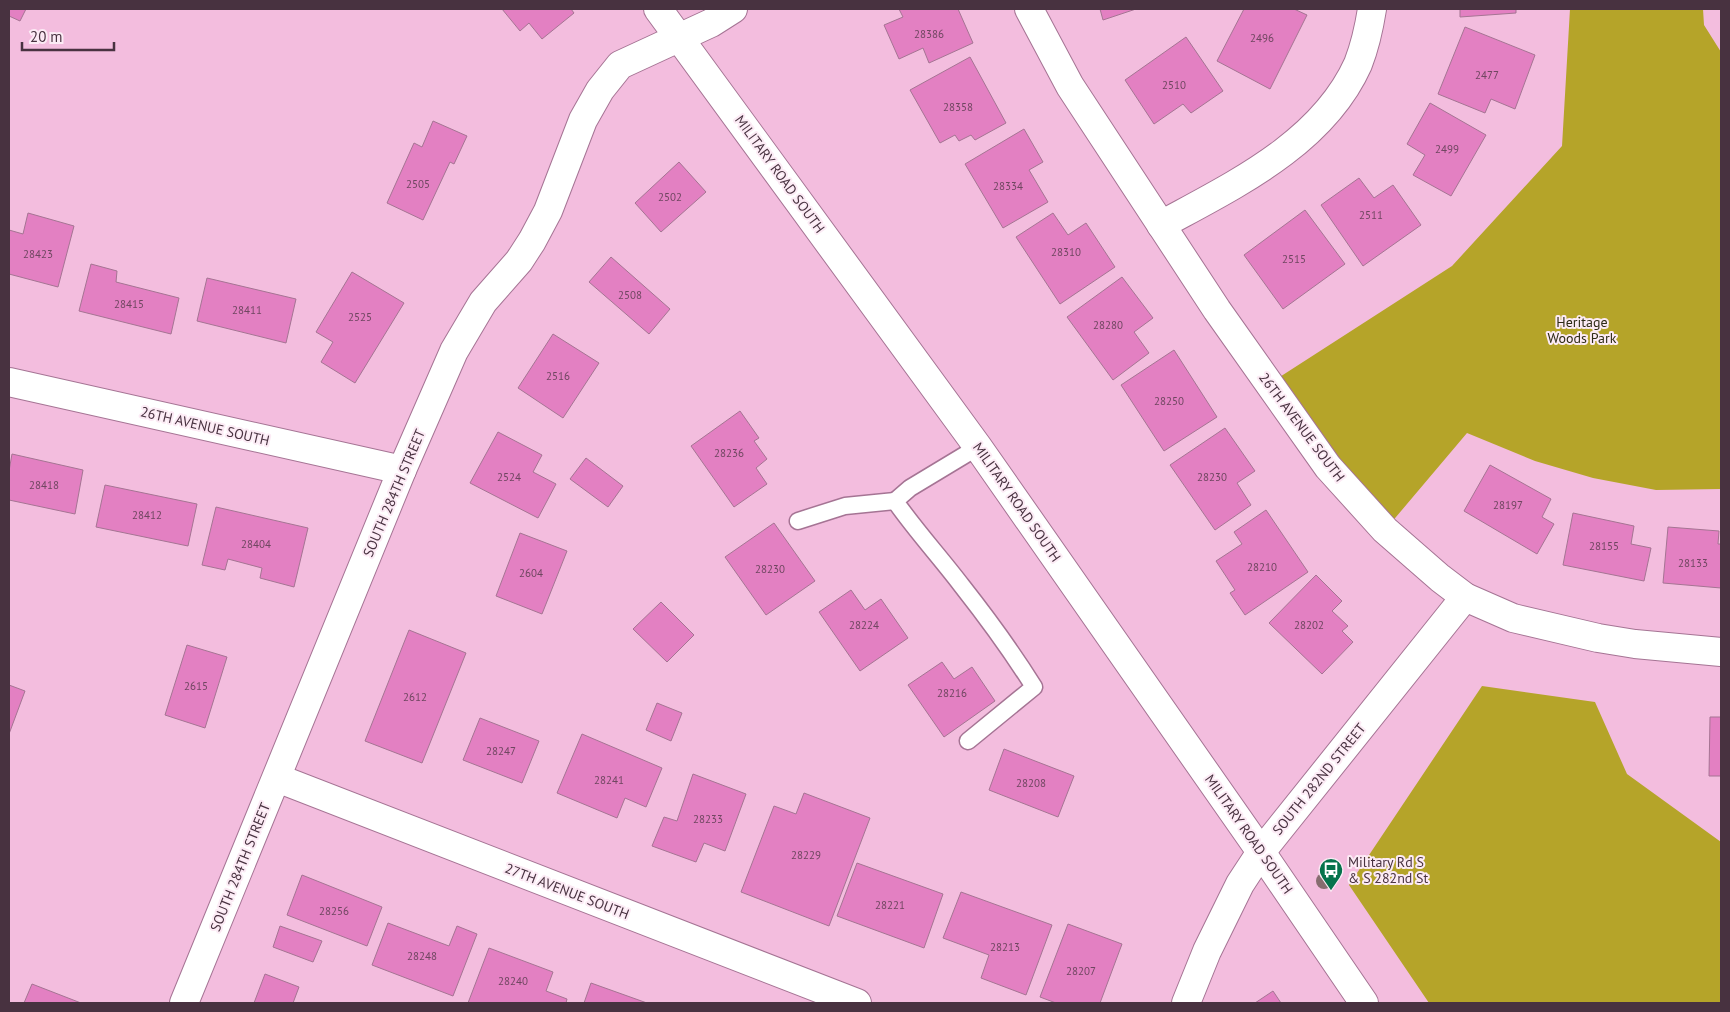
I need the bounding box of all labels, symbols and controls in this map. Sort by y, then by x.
scale bar [22,20,115,52]
text: 20 m [30,27,63,46]
house number: 28386 [914,27,944,41]
house number: 2496 [1250,31,1274,45]
house number: 2477 [1475,68,1499,82]
house number: 2510 [1162,78,1186,92]
house number: 28358 [943,100,973,114]
street label: MILITARY ROAD SOUTH [731,111,829,237]
house number: 2499 [1435,142,1459,156]
house number: 2505 [406,177,430,191]
house number: 28334 [993,179,1023,193]
house number: 2502 [658,190,682,204]
house number: 2511 [1359,208,1383,222]
house number: 28310 [1051,245,1081,259]
house number: 28423 [23,247,53,261]
house number: 2515 [1282,252,1306,266]
house number: 2508 [618,288,642,302]
house number: 28415 [114,297,144,311]
house number: 28411 [232,303,262,317]
house number: 2525 [348,310,372,324]
park label: Heritage Woods Park [1548,313,1617,347]
house number: 28280 [1093,318,1123,332]
house number: 2516 [546,369,570,383]
street label: 26TH AVENUE SOUTH [1255,369,1349,485]
house number: 28250 [1154,394,1184,408]
street label: 26TH AVENUE SOUTH [139,402,271,450]
street label: SOUTH 284TH STREET [359,426,429,560]
street label: MILITARY ROAD SOUTH [969,439,1065,565]
house number: 28236 [714,446,744,460]
house number: 2524 [497,470,521,484]
house number: 28230 [1197,470,1227,484]
house number: 28418 [29,478,59,492]
house number: 28197 [1493,498,1523,512]
house number: 28412 [132,508,162,522]
house number: 28404 [241,537,271,551]
house number: 28155 [1589,539,1619,553]
house number: 28133 [1678,556,1708,570]
house number: 28210 [1247,560,1277,574]
house number: 28230 [755,562,785,576]
house number: 2604 [519,566,543,580]
house number: 28224 [849,618,879,632]
house number: 28202 [1294,618,1324,632]
house number: 2615 [184,679,208,693]
house number: 28216 [937,686,967,700]
house number: 2612 [403,690,427,704]
street label: SOUTH 282ND STREET [1268,719,1370,839]
house number: 28247 [486,744,516,758]
street label: MILITARY ROAD SOUTH [1201,771,1297,897]
house number: 28241 [594,773,624,787]
house number: 28208 [1016,776,1046,790]
street label: SOUTH 284TH STREET [206,800,274,934]
house number: 28233 [693,812,723,826]
house number: 28229 [791,848,821,862]
place label: Military Rd S & S 282nd St [1348,853,1429,887]
bus stop icon: Military Rd S & S 282nd St [1318,857,1344,891]
street label: 27TH AVENUE SOUTH [502,859,632,923]
house number: 28221 [875,898,905,912]
house number: 28256 [319,904,349,918]
house number: 28213 [990,940,1020,954]
house number: 28248 [407,949,437,963]
house number: 28207 [1066,964,1096,978]
house number: 28240 [498,974,528,988]

